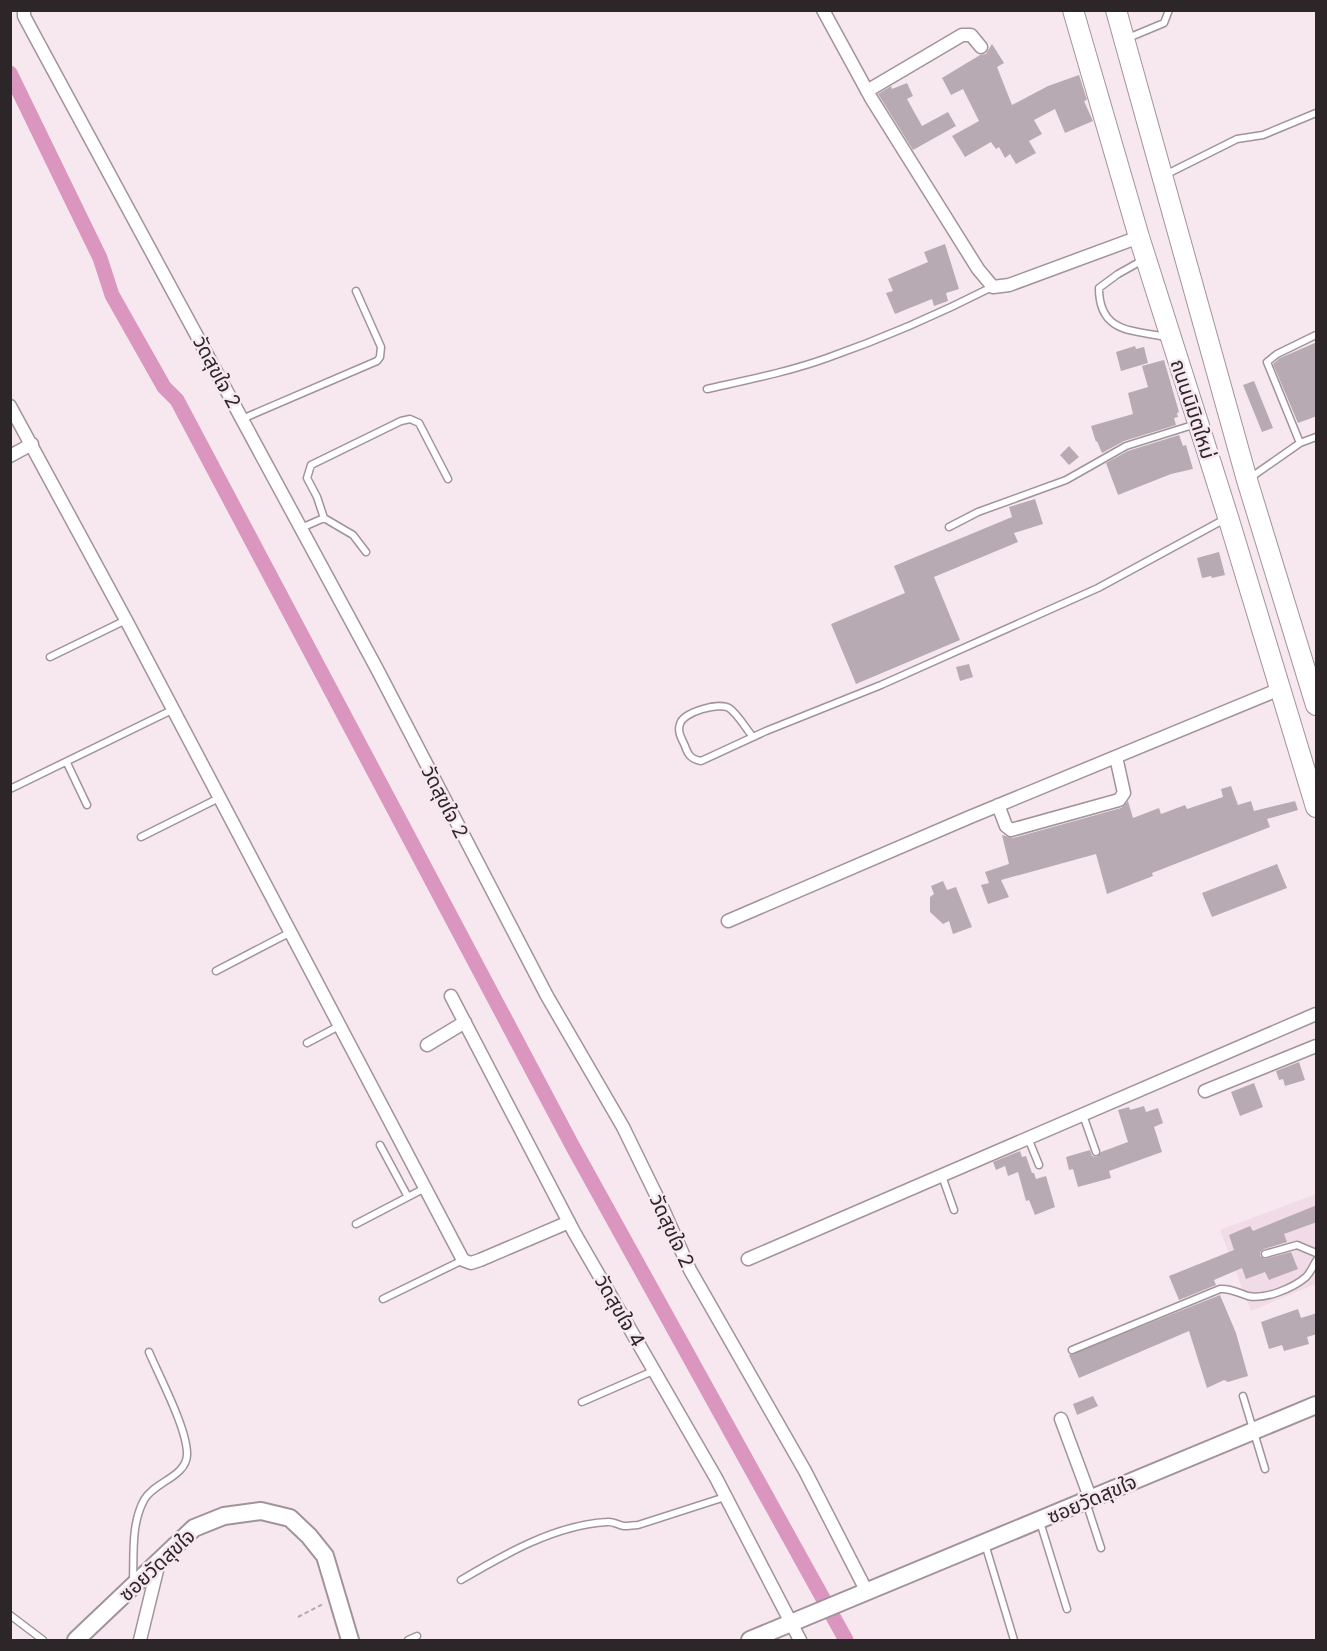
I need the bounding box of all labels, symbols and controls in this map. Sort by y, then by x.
street label: วัดสุขใจ 2 [188,332,246,412]
street label: ถนนนิมิตใหม่ [1166,356,1220,462]
street label: วัดสุขใจ 2 [417,762,473,842]
street label: วัดสุขใจ 2 [645,1190,699,1272]
street label: วัดสุขใจ 4 [590,1271,650,1351]
street label: ซอยวัดสุขใจ [1044,1469,1140,1529]
street label: ซอยวัดสุขใจ [114,1524,200,1606]

